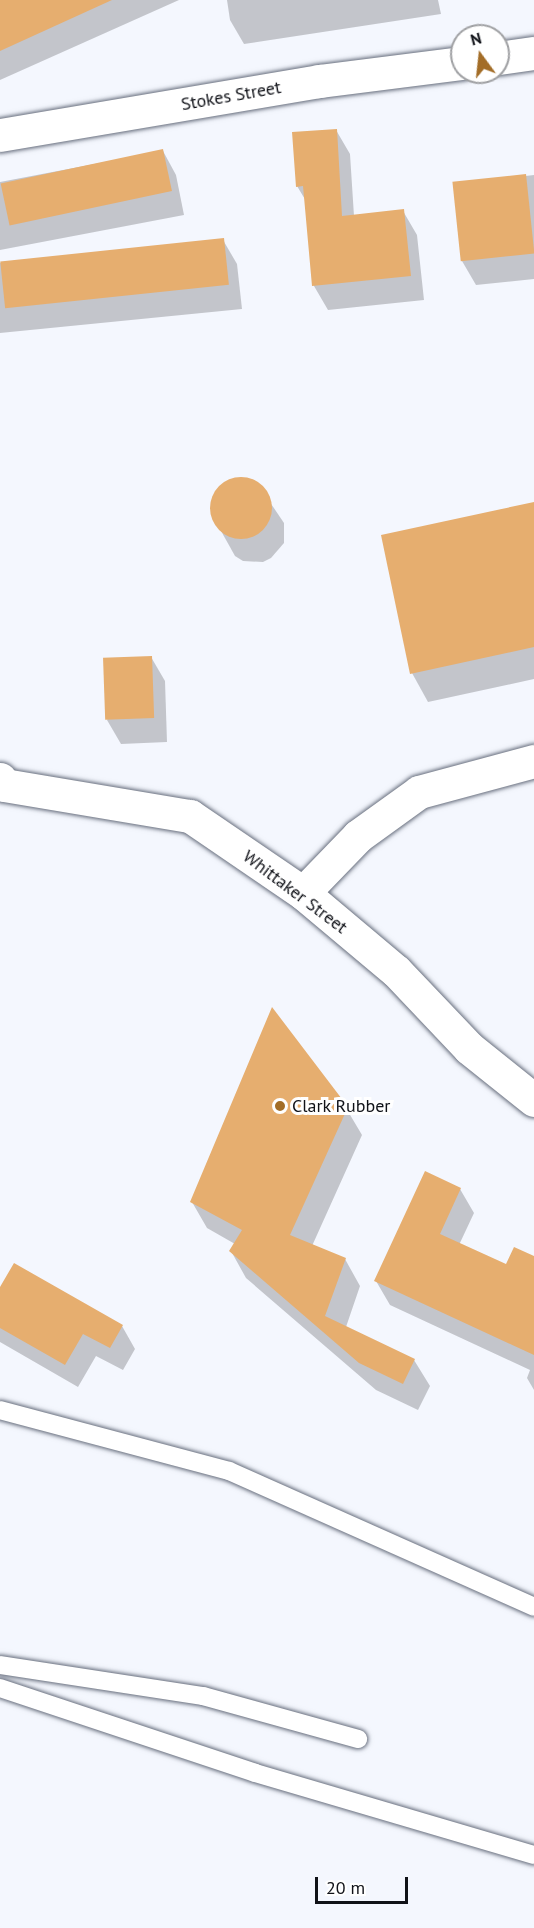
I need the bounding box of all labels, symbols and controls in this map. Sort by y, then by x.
north arrow [450,24,510,84]
text: N [468,28,484,50]
street label: Stokes Street [179,77,283,115]
street label: Whittaker Street [239,846,351,938]
place label: Clark Rubber [292,1095,391,1117]
marker: Clark Rubber [273,1099,287,1113]
scale bar [318,1865,411,1903]
text: 20 m [326,1876,365,1899]

